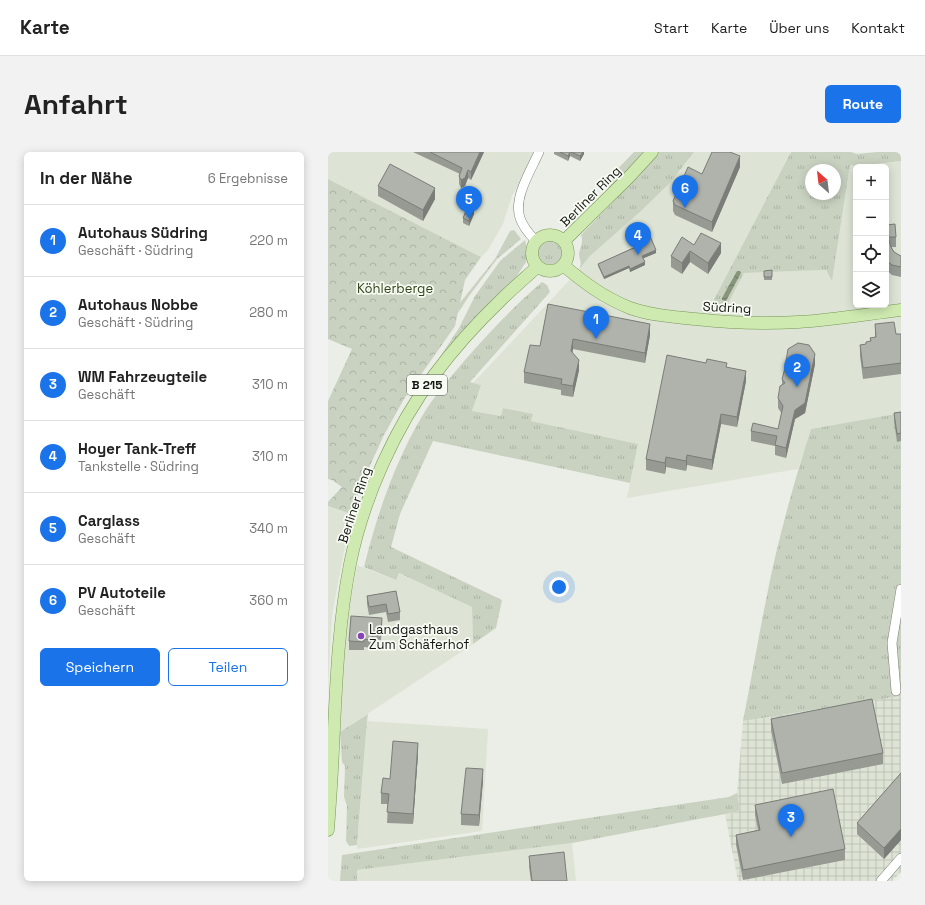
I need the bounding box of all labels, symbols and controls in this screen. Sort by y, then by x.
text: Karte [20,15,70,40]
text: Start [654,19,689,37]
text: Karte [711,19,747,37]
text: Über uns [769,19,829,37]
text: Kontakt [851,19,905,37]
button: Route [825,85,901,123]
text: Anfahrt [24,86,128,122]
street label: Berliner Ring [556,162,624,230]
north arrow [805,164,841,200]
map controls [853,164,889,308]
button: + [853,164,889,200]
text: In der Nähe [40,167,132,189]
text: 6 Ergebnisse [208,170,288,187]
pin: 6 [672,175,698,208]
pin: 5 [456,186,482,219]
button: − [853,200,889,236]
pin: 4 [625,222,651,255]
text: Autohaus Südring [78,223,208,242]
text: 1 [50,232,56,249]
text: 220 m [249,232,288,249]
button: locate [853,236,889,272]
text: Geschäft · Südring [78,242,193,259]
button: layers [853,272,889,308]
park label: Köhlerberge [357,280,433,297]
text: Autohaus Nobbe [78,295,198,314]
street label: Südring [702,298,752,317]
text: 2 [49,304,57,321]
text: 280 m [249,304,288,321]
pin: 1 [583,306,609,339]
text: Geschäft · Südring [78,314,193,331]
pin: 2 [784,354,810,387]
text: WM Fahrzeugteile [78,367,207,386]
road number: B 215 [407,375,447,395]
text: 3 [49,376,57,393]
text: 310 m [252,376,288,393]
text: Geschäft [78,386,135,403]
text: Hoyer Tank-Treff [78,439,196,458]
text: 4 [49,448,57,465]
text: 310 m [252,448,288,465]
text: Tankstelle · Südring [78,458,199,475]
street label: Berliner Ring [334,465,375,545]
text: Carglass [78,511,140,530]
text: 5 [49,520,57,537]
text: 340 m [249,520,288,537]
text: Geschäft [78,530,135,547]
your location [549,577,569,597]
text: PV Autoteile [78,583,166,602]
text: 6 [49,592,57,609]
text: 360 m [249,592,288,609]
text: Geschäft [78,602,135,619]
place label: Landgasthaus Zum Schäferhof [369,621,469,653]
marker: Landgasthaus Zum Schäferhof [356,631,366,641]
button: Speichern [40,648,160,686]
button: Teilen [168,648,288,686]
pin: 3 [778,804,804,837]

